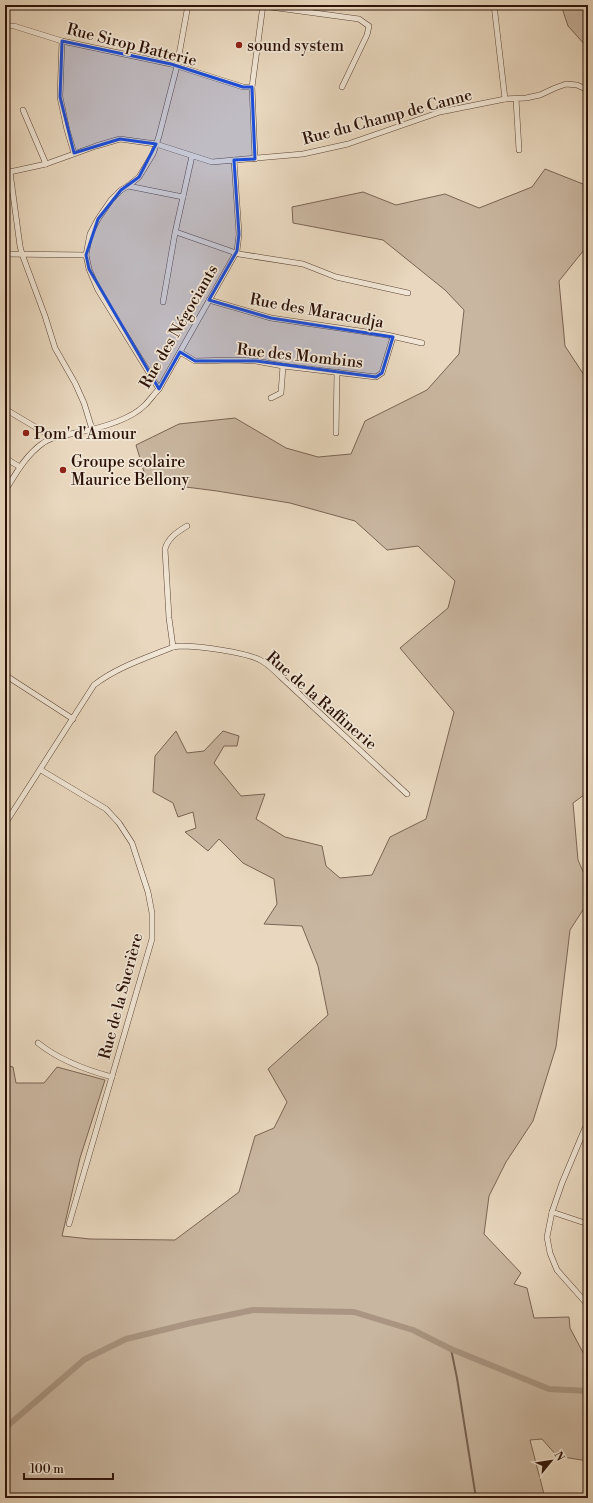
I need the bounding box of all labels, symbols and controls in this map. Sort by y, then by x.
street label: Rue Sirop Batterie [65,19,199,71]
place label: sound system [247,36,344,56]
marker: sound system [234,40,244,50]
street label: Rue du Champ de Canne [300,85,474,149]
street label: Rue des Négociants [135,261,222,392]
street label: Rue des Maracudja [248,289,386,333]
street label: Rue des Mombins [236,339,364,373]
place label: Pom' d'Amour [34,424,137,444]
marker: Pom' d'Amour [21,428,31,438]
place label: Groupe scolaire Maurice Bellony [71,452,190,490]
marker: Groupe scolaire Maurice Bellony [58,465,68,475]
street label: Rue de la Raffinerie [262,647,381,754]
street label: Rue de la Sucrière [94,931,147,1062]
north arrow [531,1441,571,1481]
text: N [551,1449,567,1464]
scale bar [24,1455,113,1481]
text: 100 m [30,1462,64,1477]

